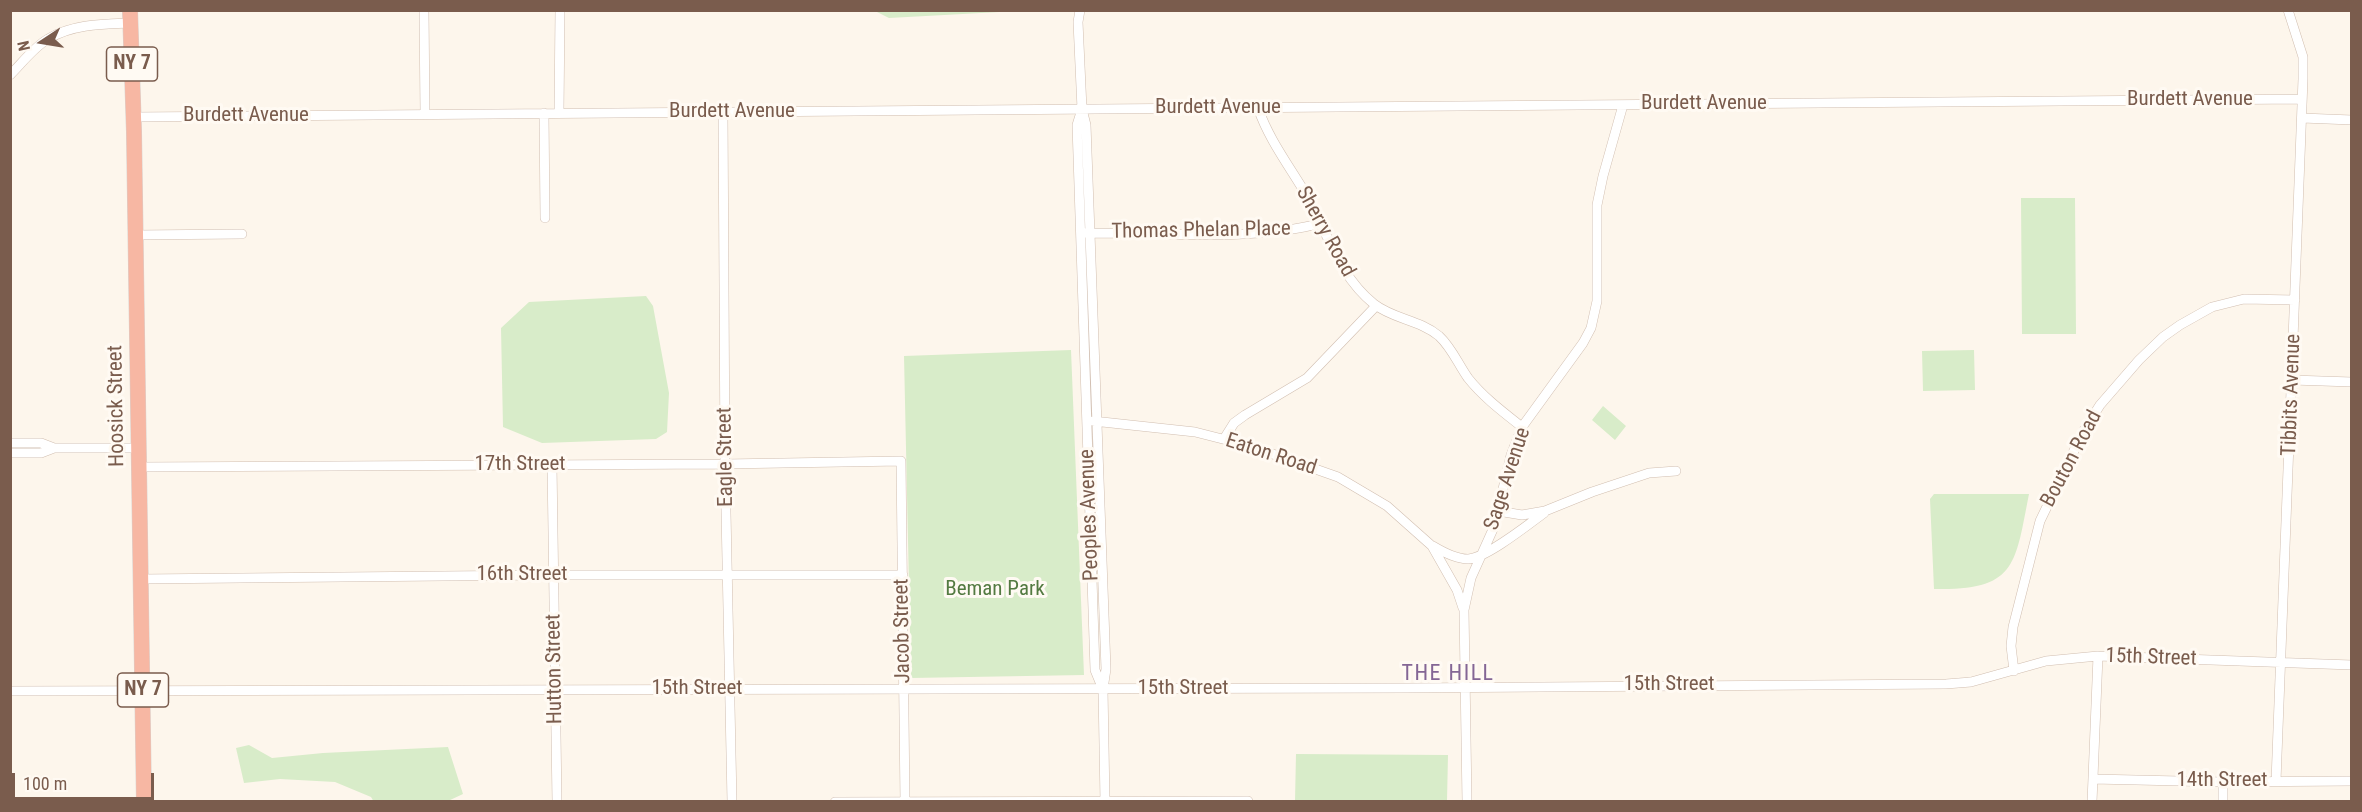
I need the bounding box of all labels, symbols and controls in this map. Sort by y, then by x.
north arrow [12,12,72,72]
text: N [14,39,34,53]
road number: NY 7 [106,47,158,81]
street label: Burdett Avenue [2127,87,2253,113]
street label: Burdett Avenue [1641,91,1767,117]
street label: Burdett Avenue [1155,95,1281,121]
street label: Burdett Avenue [669,99,795,125]
street label: Burdett Avenue [183,103,309,129]
street label: Sherry Road [1290,182,1360,282]
street label: Thomas Phelan Place [1111,217,1291,245]
street label: Tibbits Avenue [2277,333,2307,457]
street label: Hoosick Street [103,345,131,467]
street label: Bouton Road [2036,406,2108,512]
street label: Eagle Street [713,407,739,507]
street label: Sage Avenue [1480,424,1536,534]
street label: Eaton Road [1222,428,1320,482]
street label: Peoples Avenue [1075,449,1105,581]
street label: 17th Street [474,452,566,478]
street label: 16th Street [476,562,568,588]
park label: Beman Park [945,577,1045,603]
street label: Jacob Street [889,578,917,684]
street label: Hutton Street [541,614,569,724]
street label: 15th Street [2105,644,2197,672]
district label: THE HILL [1401,661,1495,687]
street label: 15th Street [1623,672,1715,698]
road number: NY 7 [118,673,168,707]
street label: 15th Street [651,676,743,702]
street label: 15th Street [1137,676,1229,702]
scale bar [15,761,158,799]
street label: 14th Street [2176,768,2268,794]
text: 100 m [23,773,67,794]

